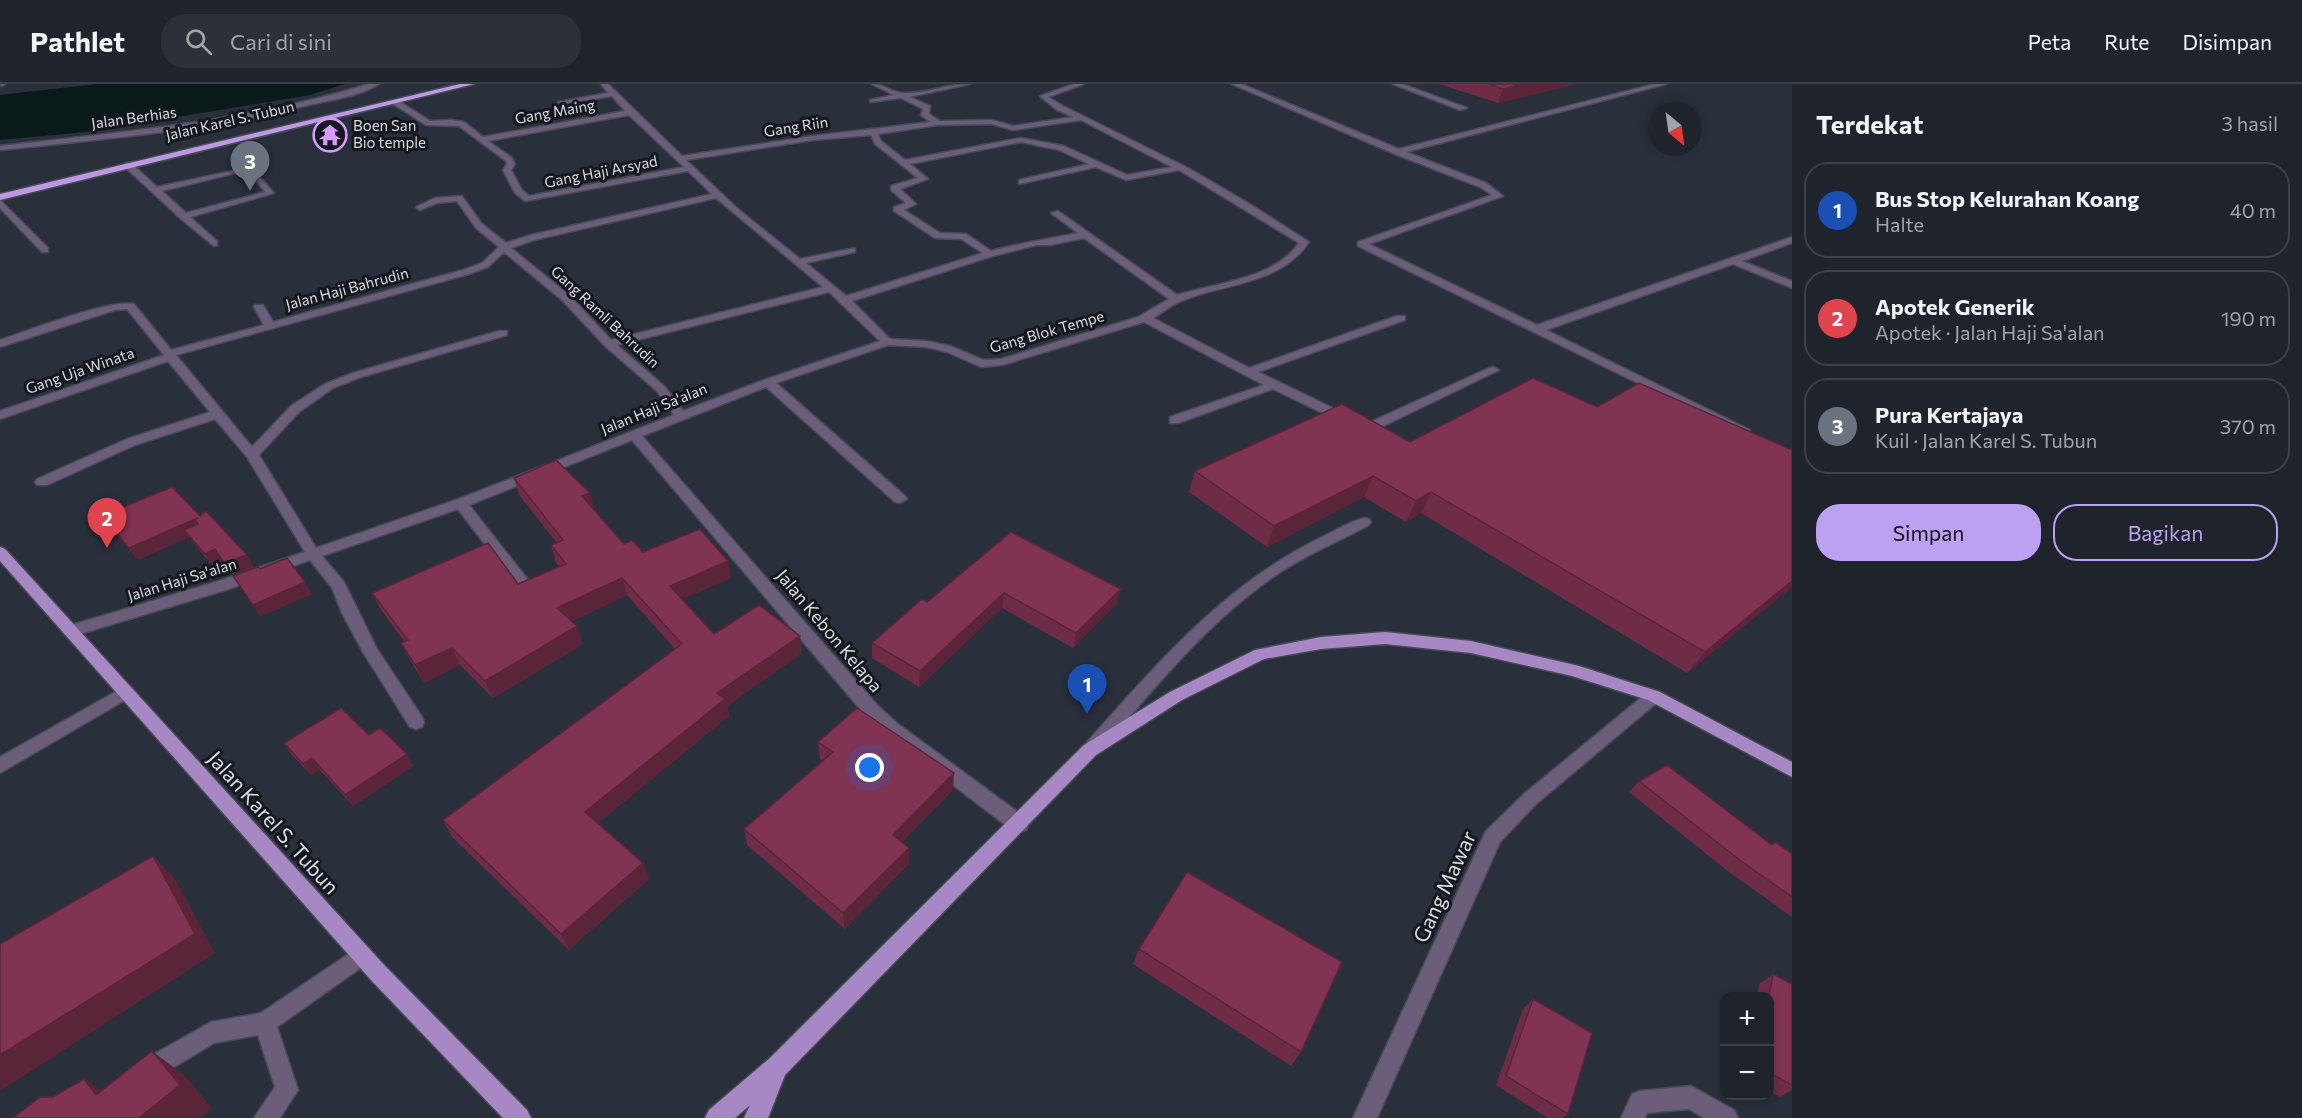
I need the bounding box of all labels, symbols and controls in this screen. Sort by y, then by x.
search box [161,14,581,68]
text: Pathlet [30,24,125,58]
icon: search [182,25,215,58]
text: Cari di sini [230,28,332,55]
text: Peta [2028,29,2071,54]
text: Rute [2104,29,2149,54]
text: Disimpan [2182,29,2272,54]
street label: Gang Maing [513,95,596,127]
street label: Jalan Karel S. Tubun [164,96,296,144]
street label: Jalan Berhias [90,102,178,132]
north arrow [1648,102,1702,156]
text: Terdekat [1816,108,1923,139]
text: 3 hasil [2222,111,2278,135]
street label: Gang Riin [762,112,829,140]
place label: Boen San Bio temple [353,116,426,151]
temple icon: Boen San Bio temple [312,117,348,153]
pin: 3 [230,141,270,191]
street label: Gang Haji Arsyad [543,151,659,191]
text: Bus Stop Kelurahan Koang [1875,185,2139,212]
text: 1 [1833,198,1842,222]
text: 40 m [2230,198,2276,222]
text: Halte [1875,212,1924,236]
street label: Gang Ramli Bahrudin [548,261,664,371]
street label: Jalan Haji Bahrudin [283,263,410,313]
text: Apotek Generik [1875,293,2034,320]
street label: Gang Blok Tempe [987,306,1106,356]
text: 2 [1832,306,1843,330]
text: 190 m [2221,306,2276,330]
text: Apotek · Jalan Haji Sa'alan [1875,320,2105,344]
street label: Gang Uja Winata [23,343,136,397]
street label: Jalan Haji Sa'alan [598,379,709,438]
text: Pura Kertajaya [1875,401,2023,428]
text: 3 [1832,414,1843,438]
text: 370 m [2220,414,2276,438]
text: Kuil · Jalan Karel S. Tubun [1875,428,2097,452]
pin: 2 [88,498,126,548]
button: Simpan [1816,504,2041,561]
button: Bagikan [2053,504,2278,561]
street label: Jalan Haji Sa'alan [125,554,238,604]
street label: Jalan Kebon Kelapa [772,564,888,696]
pin: 1 [1068,664,1106,714]
street label: Jalan Karel S. Tubun [203,745,345,899]
your location [855,753,884,782]
street label: Gang Mawar [1407,827,1480,946]
map controls [1720,992,1774,1100]
button: + [1720,992,1774,1046]
button: − [1720,1046,1774,1100]

